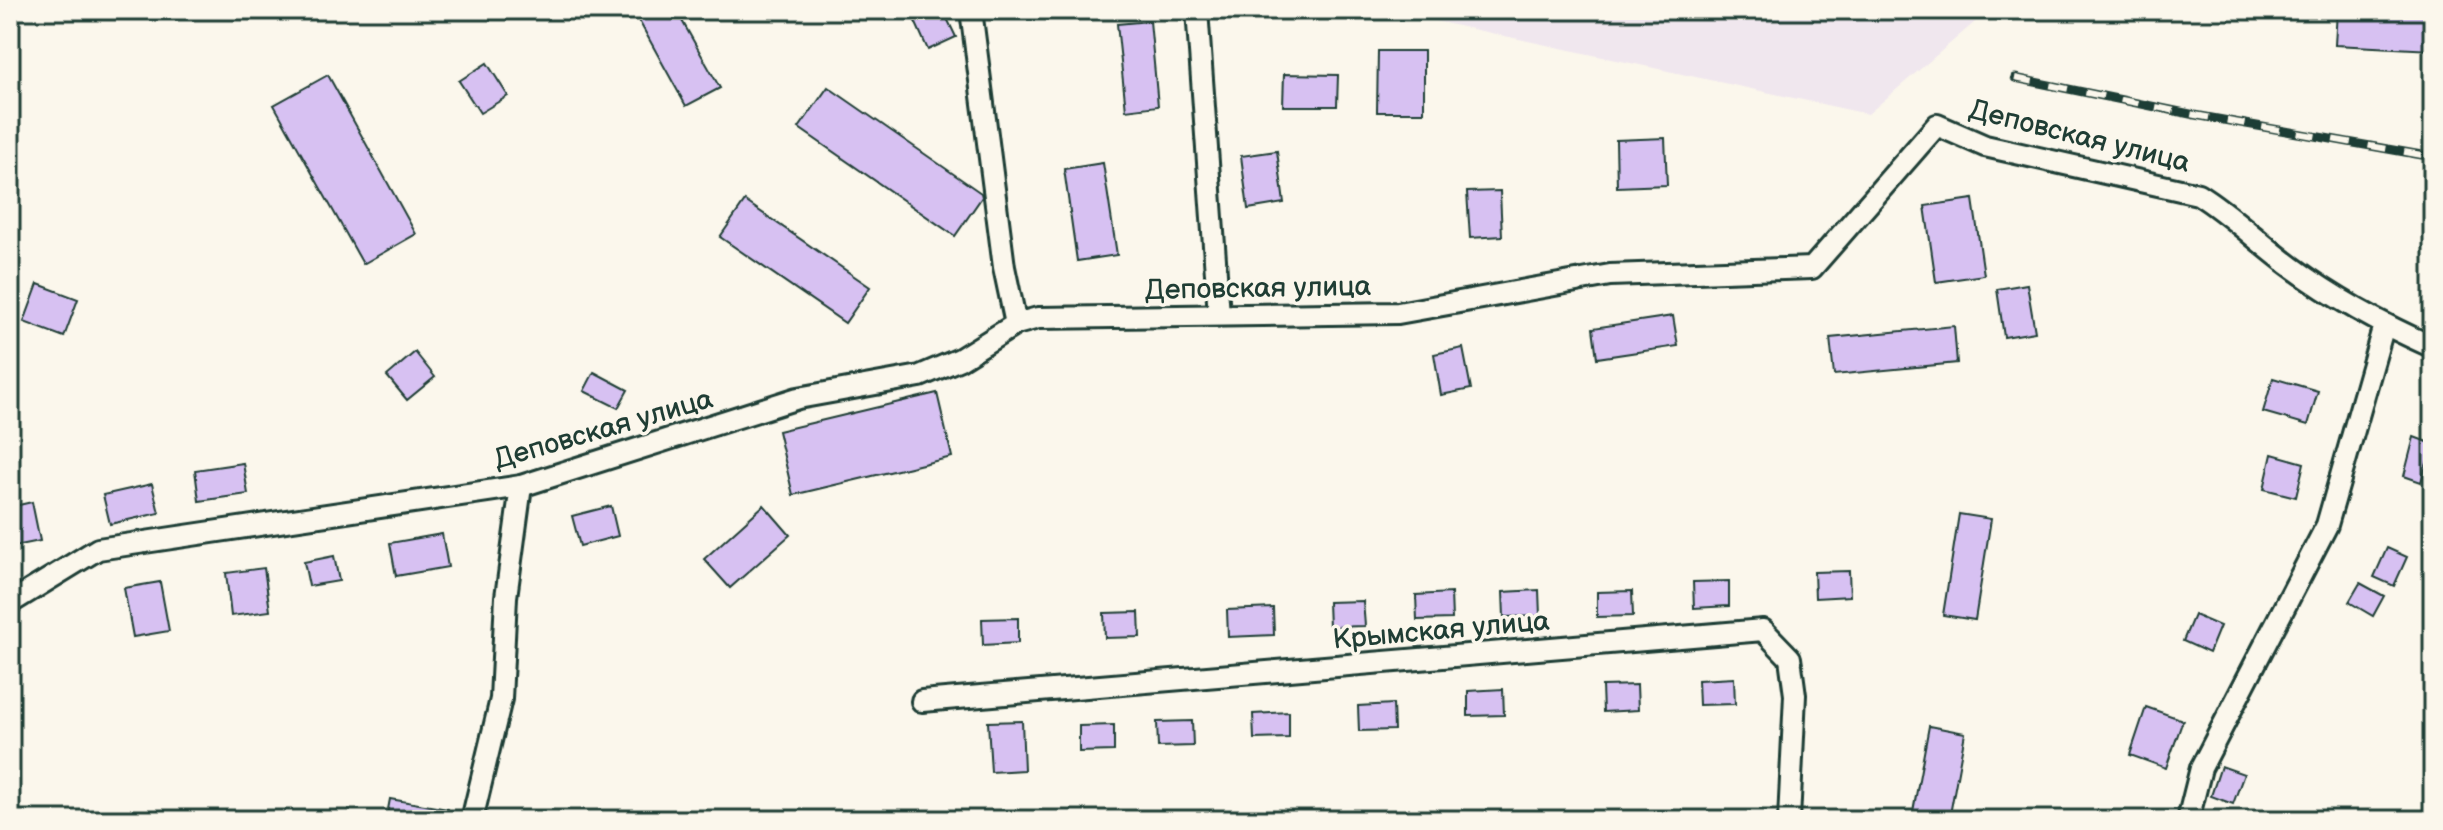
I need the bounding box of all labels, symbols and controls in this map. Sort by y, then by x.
street label: Деповская улица [1966,93,2194,180]
street label: Деповская улица [1145,270,1372,307]
street label: Деповская улица [490,382,717,476]
street label: Крымская улица [1331,605,1551,656]

